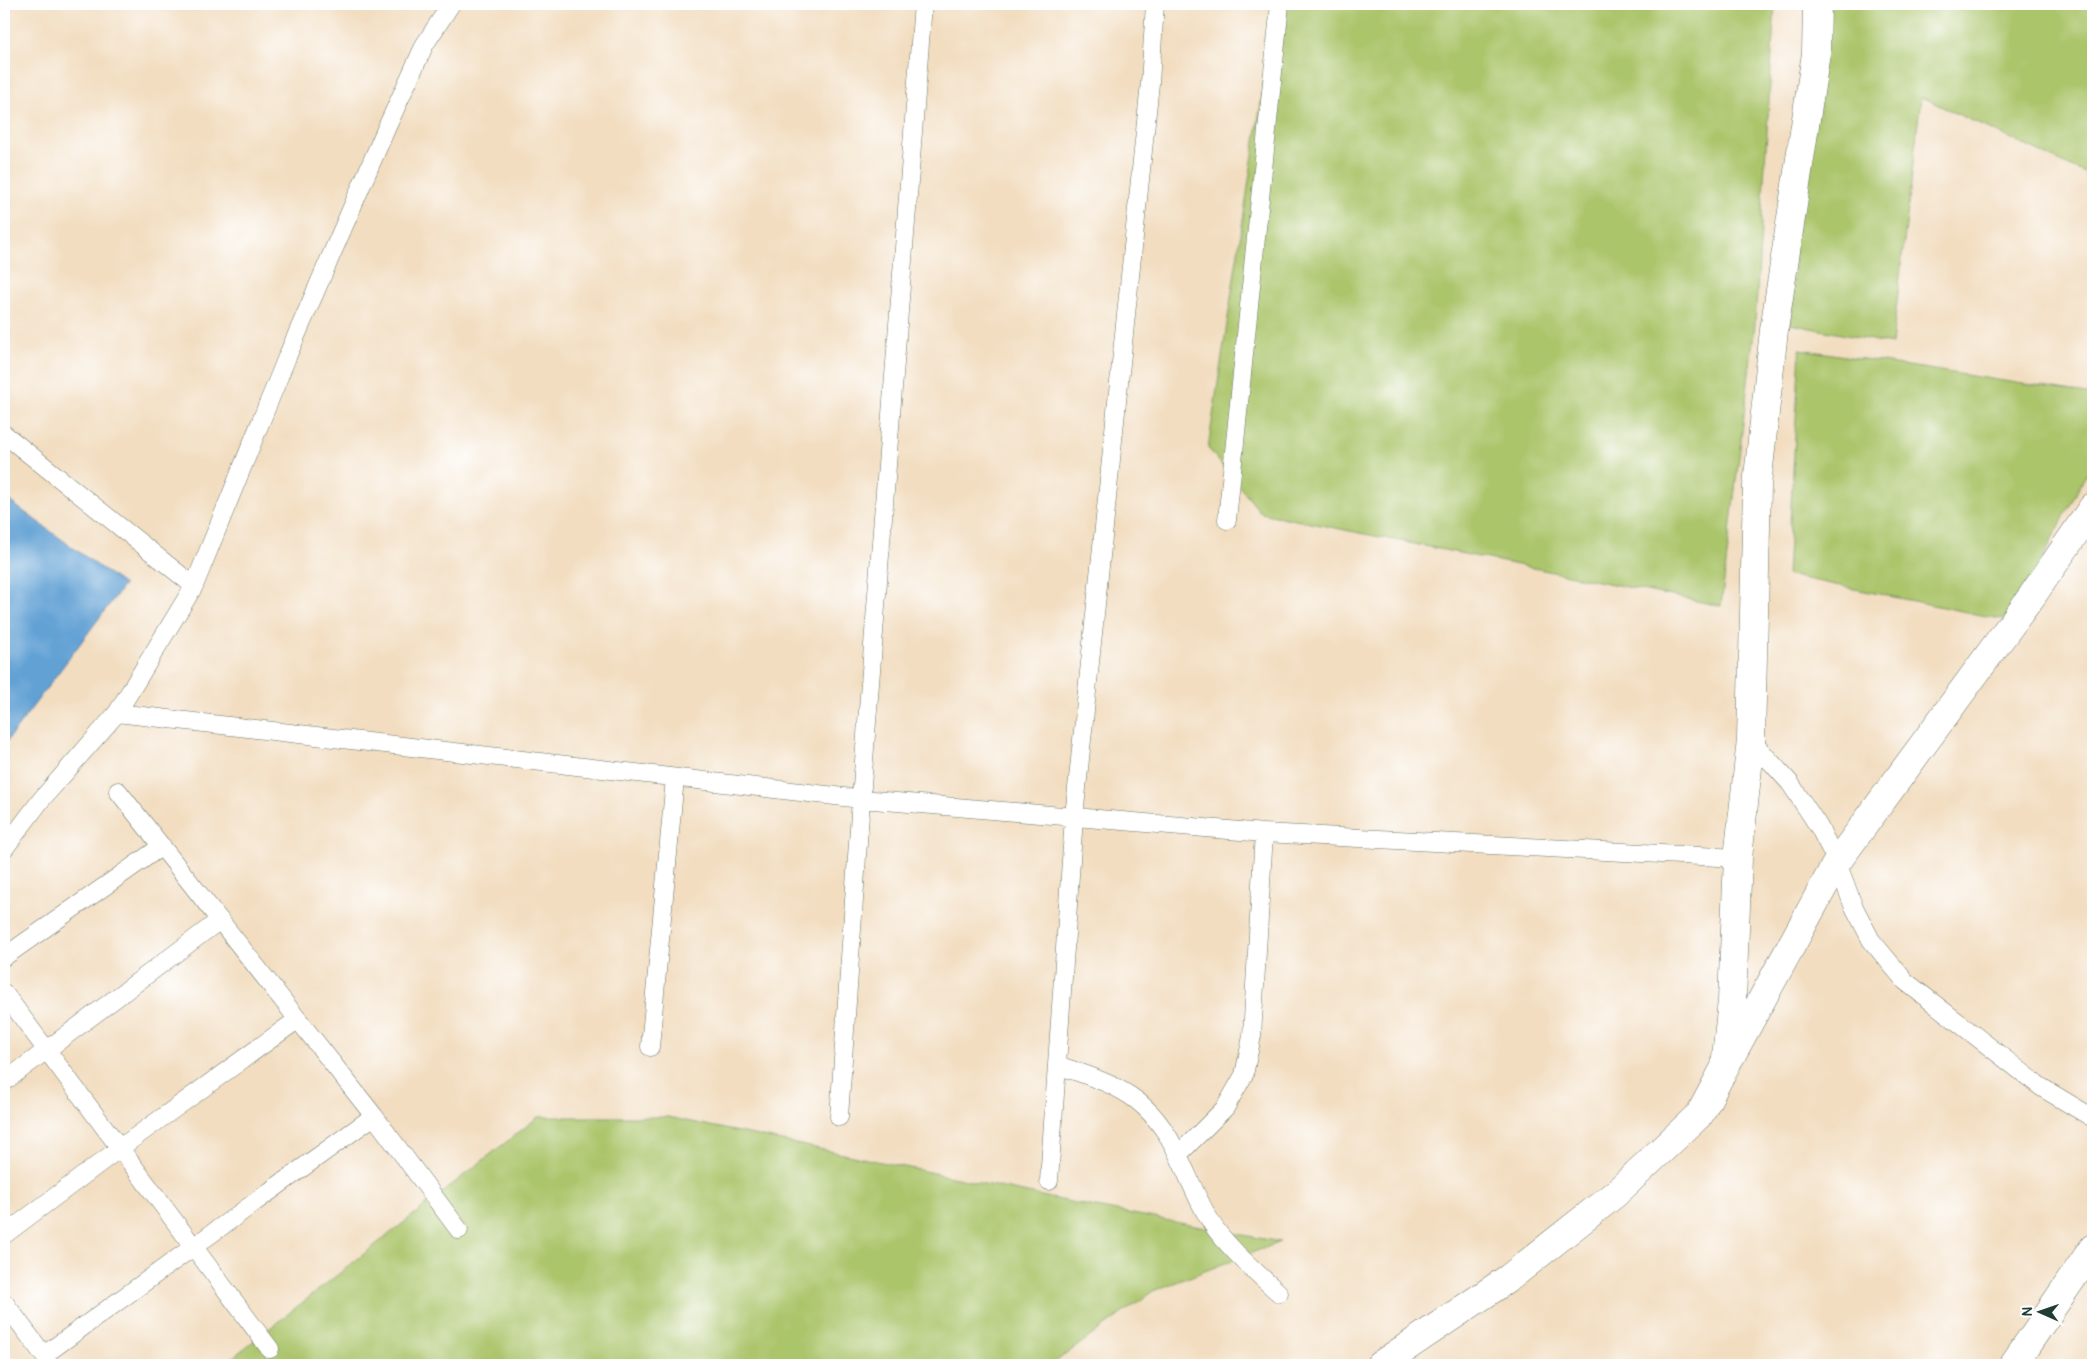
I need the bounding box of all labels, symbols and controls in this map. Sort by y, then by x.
north arrow [2014,1286,2064,1336]
text: N [2019,1307,2036,1317]

